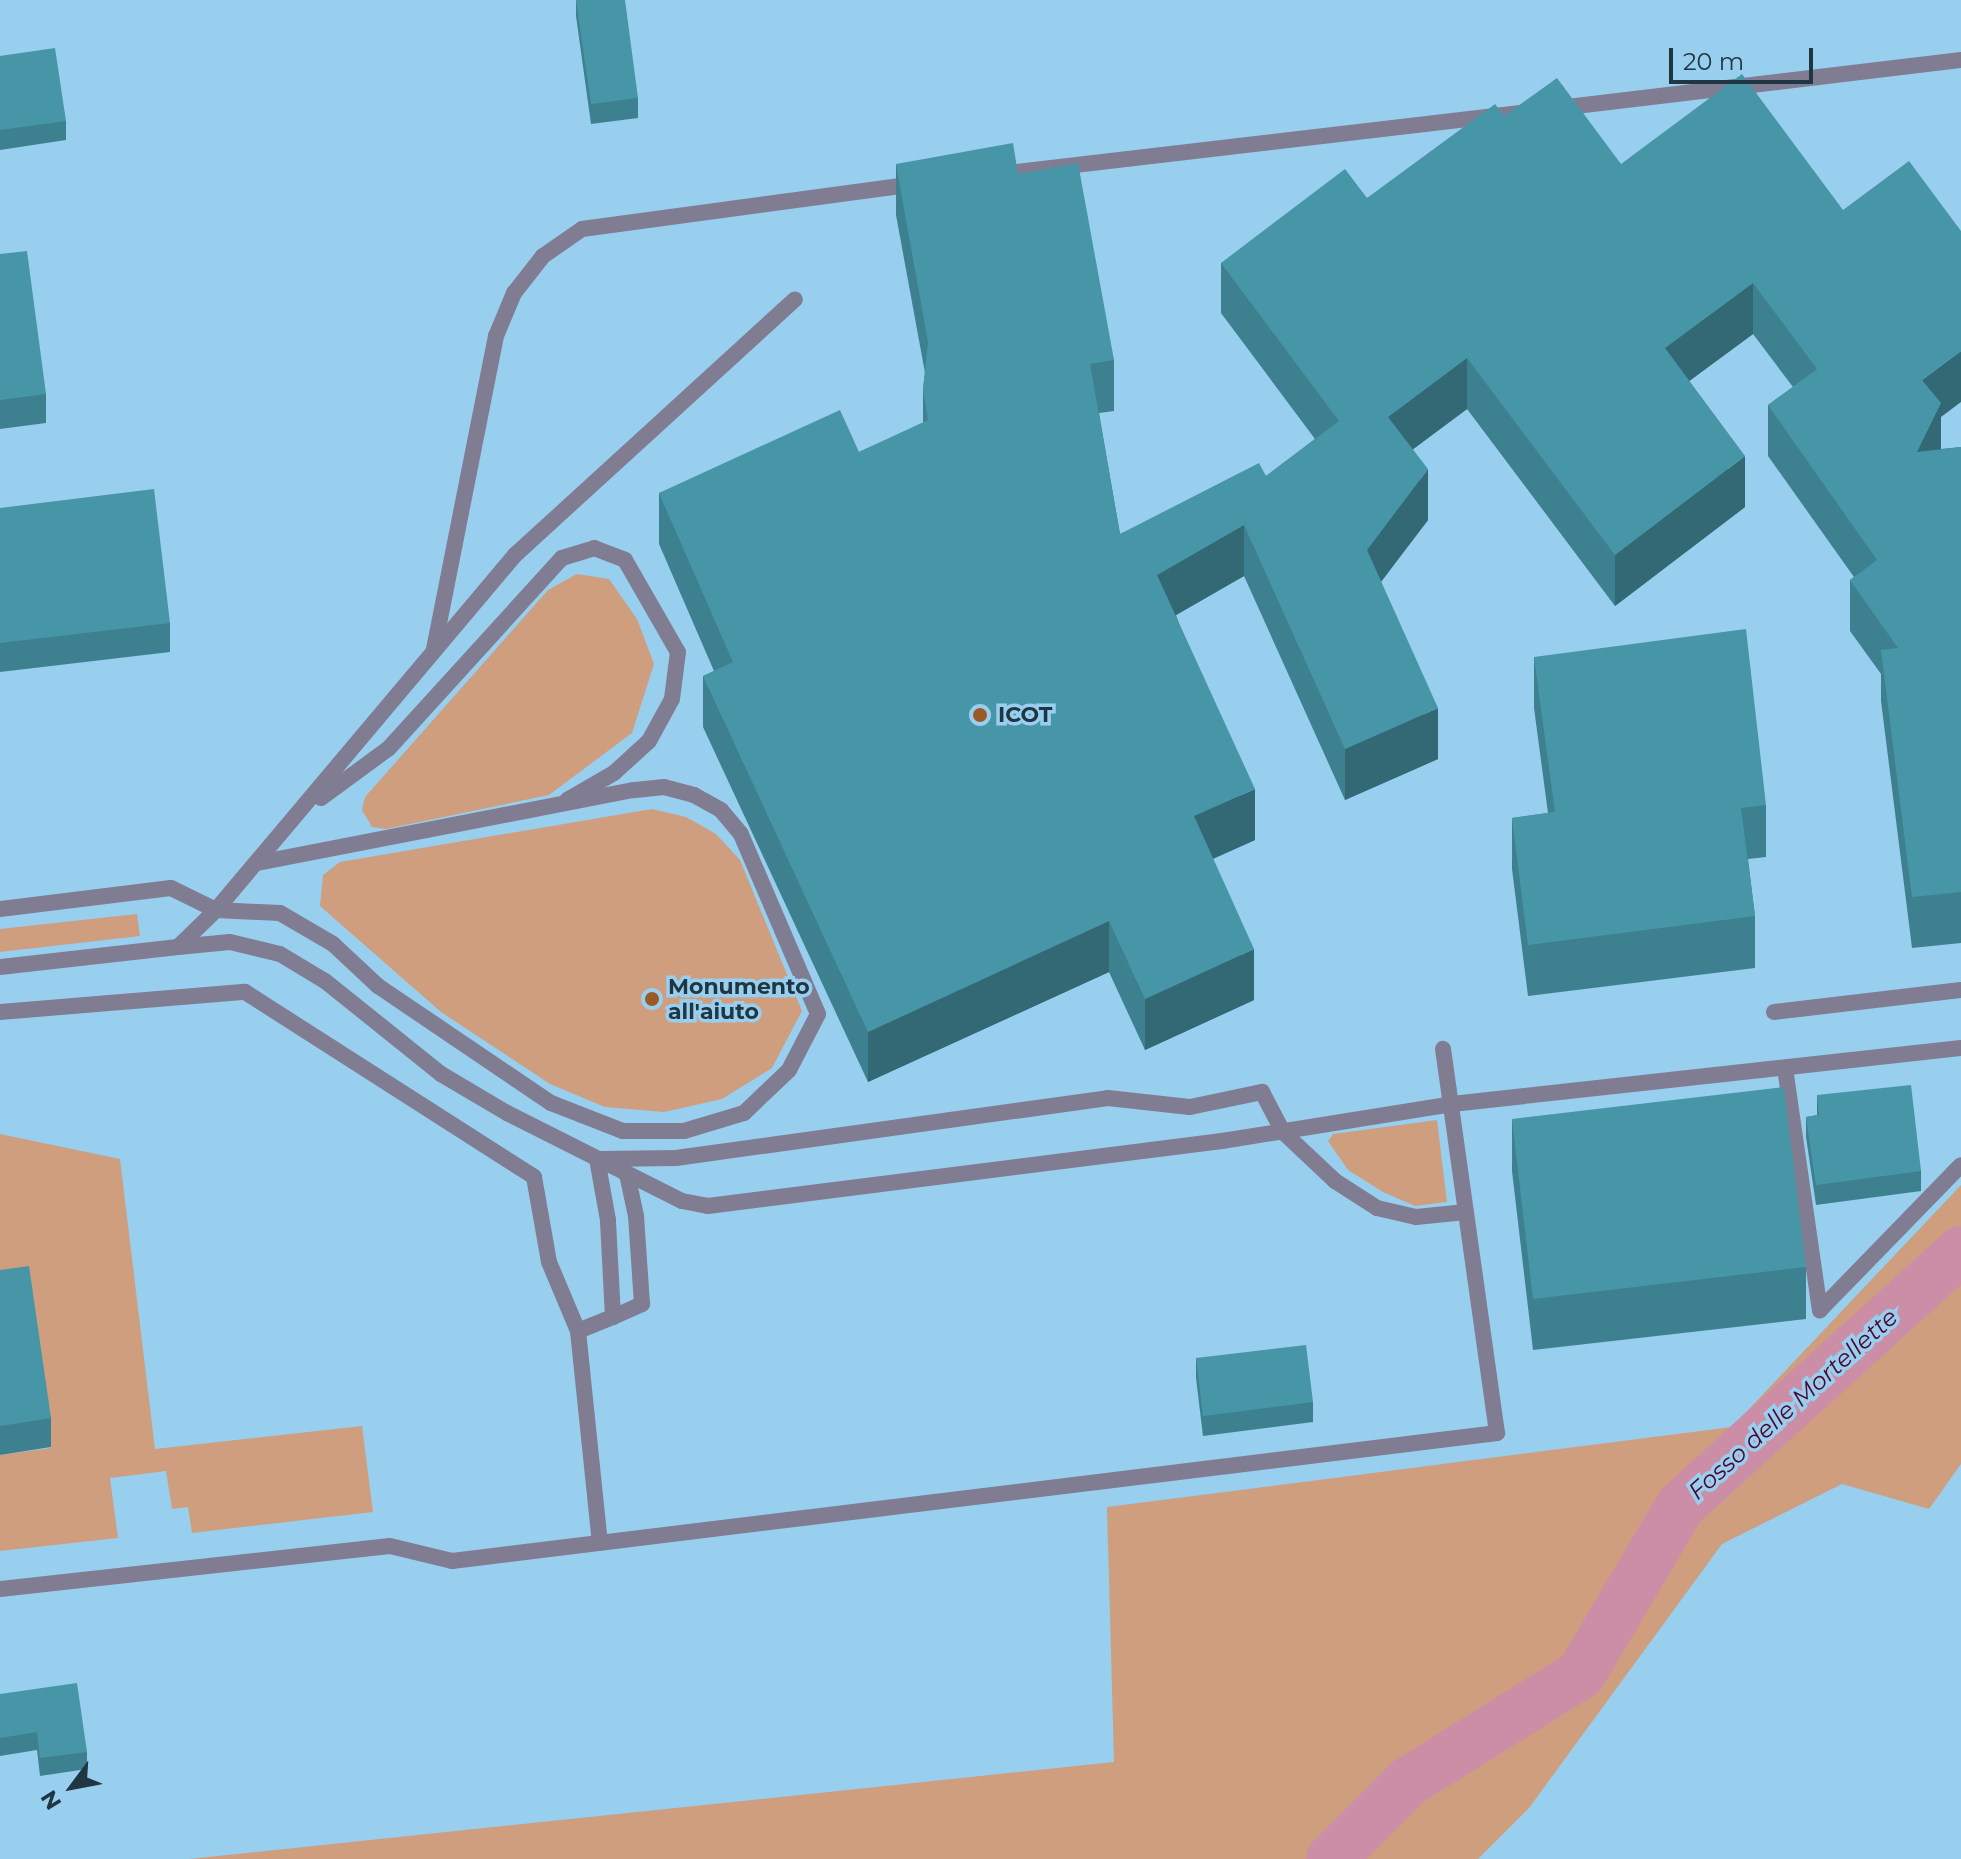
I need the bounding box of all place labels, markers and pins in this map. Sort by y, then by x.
place label: ICOT [998,702,1052,728]
marker: ICOT [969,704,991,726]
place label: Monumento all'aiuto [668,973,810,1024]
marker: Monumento all'aiuto [643,990,661,1008]

